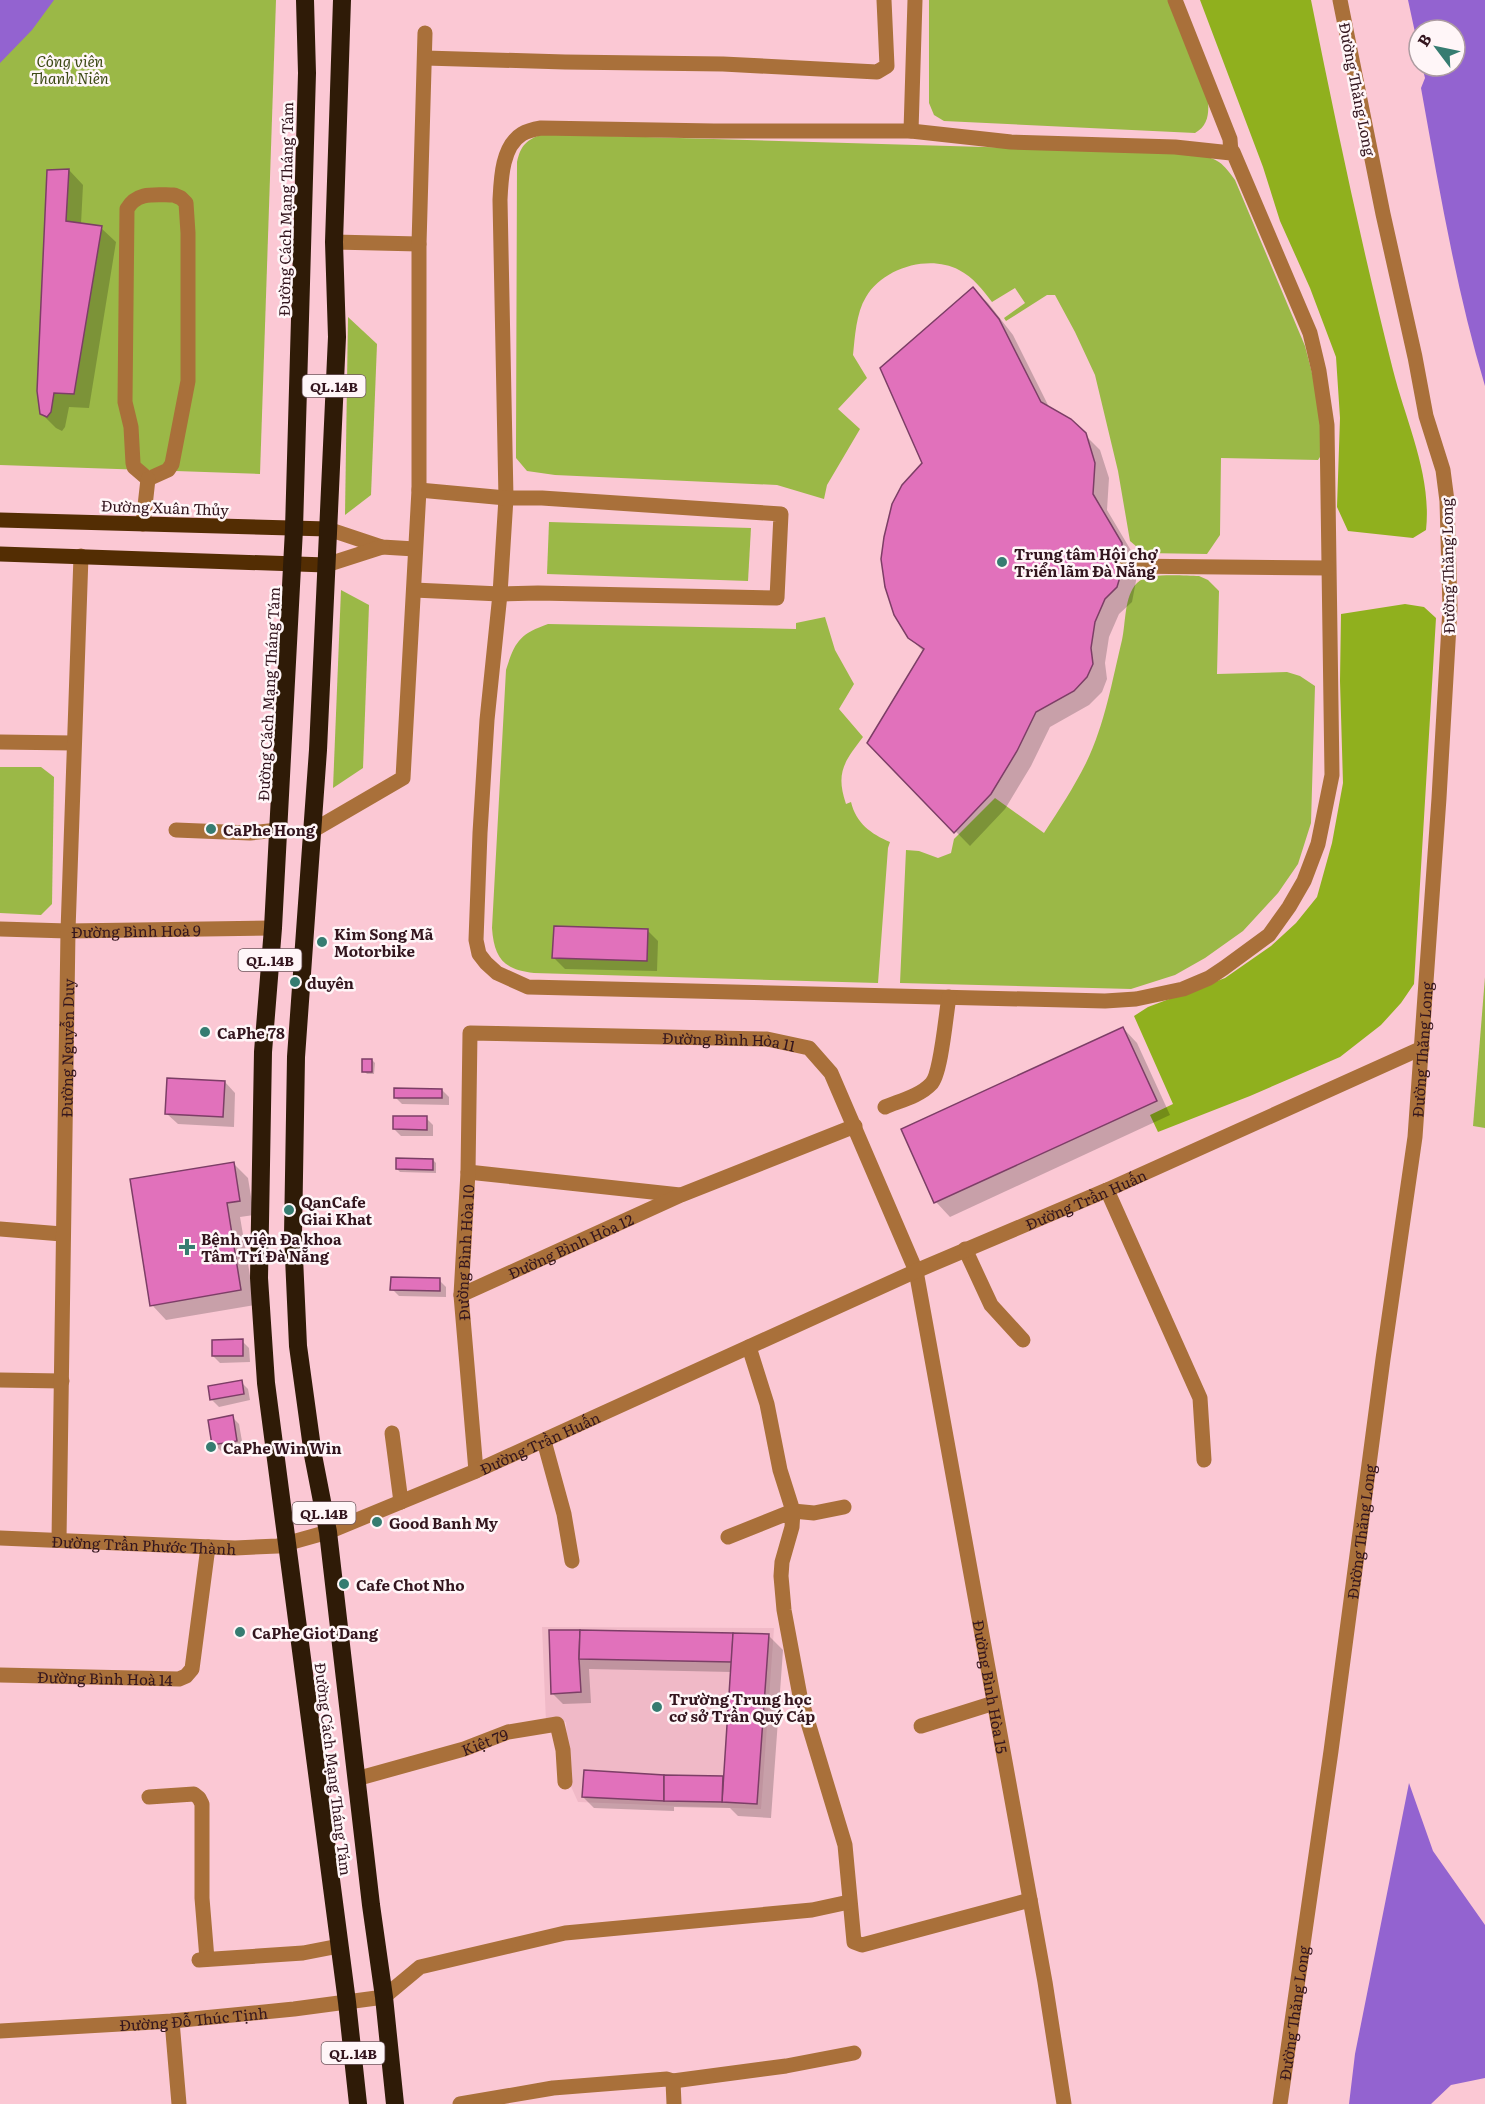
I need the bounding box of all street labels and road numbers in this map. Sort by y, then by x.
street label: Đường Thăng Long [1334,20,1382,159]
street label: Đường Cách Mạng Tháng Tám [272,101,298,316]
road number: QL.14B [302,375,366,397]
street label: Đường Xuân Thủy [101,493,230,521]
street label: Đường Thăng Long [1434,497,1460,634]
street label: Đường Cách Mạng Tháng Tám [251,586,285,802]
street label: Đường Bình Hoà 9 [71,918,201,942]
road number: QL.14B [238,949,302,971]
street label: Đường Nguyễn Duy [54,978,79,1118]
street label: Đường Thăng Long [1405,980,1438,1118]
street label: Đường Bình Hòa 11 [662,1025,798,1056]
street label: Đường Trần Huấn [1021,1162,1150,1235]
street label: Đường Bình Hòa 10 [449,1184,479,1322]
street label: Đường Bình Hòa 12 [504,1207,637,1284]
street label: Đường Trần Huấn [475,1405,604,1480]
street label: Đường Thăng Long [1340,1462,1381,1601]
road number: QL.14B [292,1502,356,1524]
street label: Đường Trần Phước Thành [51,1529,237,1560]
street label: Đường Bình Hòa 15 [968,1618,1015,1756]
street label: Đường Cách Mạng Tháng Tám [310,1661,359,1877]
street label: Đường Bình Hoà 14 [37,1664,173,1690]
street label: Kiệt 79 [458,1722,511,1761]
street label: Đường Thăng Long [1272,1943,1314,2082]
street label: Đường Đỗ Thúc Tịnh [119,2000,269,2036]
road number: QL.14B [322,2042,385,2064]

